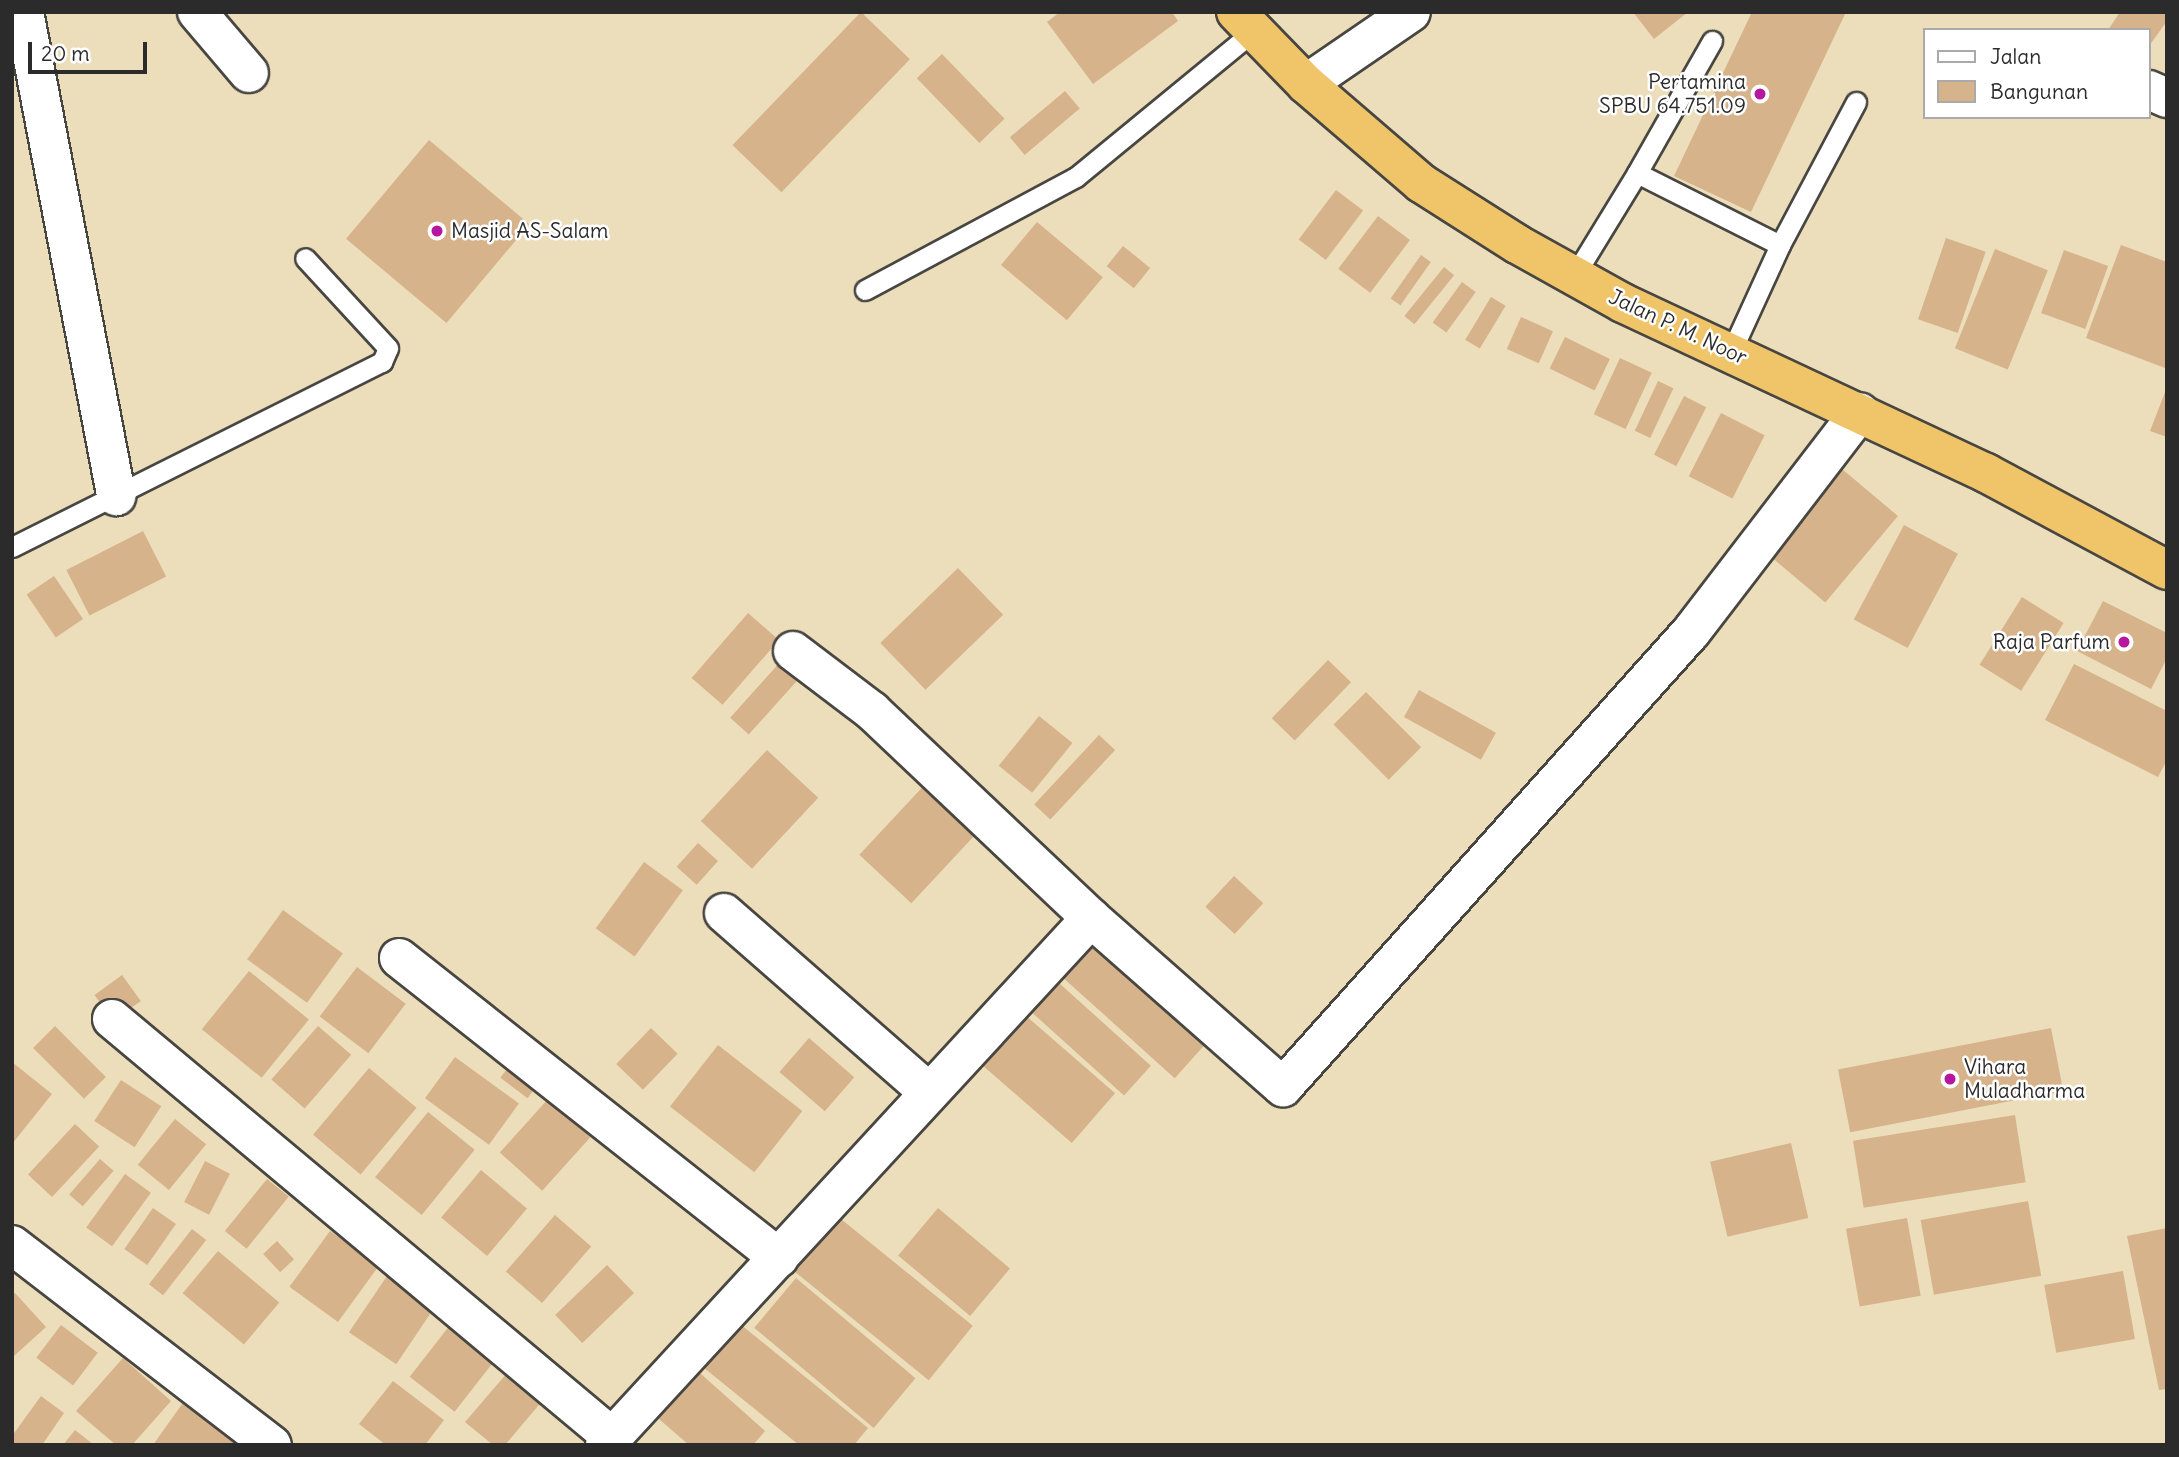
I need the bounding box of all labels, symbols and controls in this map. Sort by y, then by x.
scale bar [32,28,150,72]
legend [1924,28,2151,119]
text: 20 m [41,40,90,67]
text: Jalan [1990,43,2041,70]
place label: Pertamina SPBU 64.751.09 [1599,69,1746,119]
text: Bangunan [1990,78,2088,105]
marker: Pertamina SPBU 64.751.09 [1752,86,1768,102]
place label: Masjid AS-Salam [451,218,609,244]
marker: Masjid AS-Salam [429,223,445,239]
street label: Jalan P. M. Noor [1605,284,1751,370]
place label: Raja Parfum [1993,629,2110,655]
marker: Raja Parfum [2116,634,2132,650]
place label: Vihara Muladharma [1964,1054,2085,1104]
marker: Vihara Muladharma [1942,1071,1958,1087]

